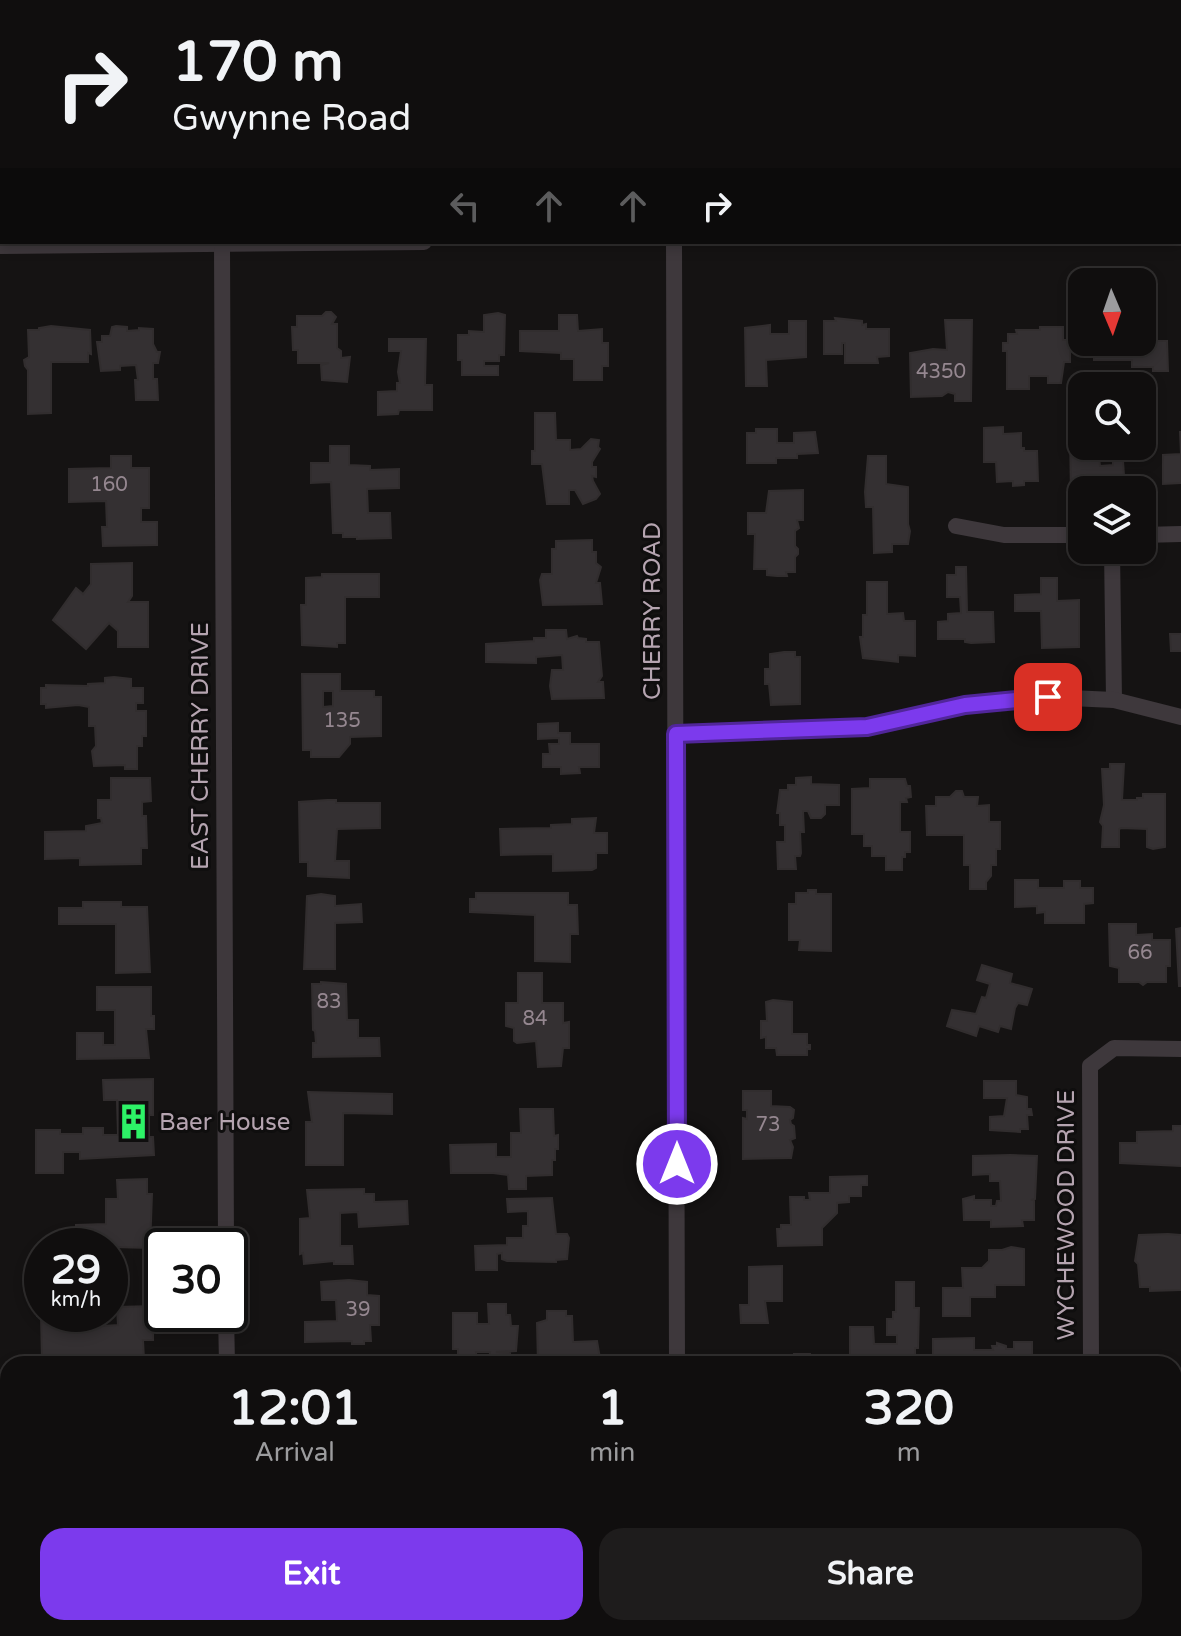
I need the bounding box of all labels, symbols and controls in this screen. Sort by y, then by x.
text: 170 m [172,29,343,96]
icon: right [40,32,144,136]
text: Gwynne Road [172,97,411,140]
icon: left [443,184,487,228]
icon: ahead [527,184,571,228]
icon: ahead [611,184,655,228]
icon: right [695,184,739,228]
north arrow [1068,268,1156,356]
map controls [1068,268,1156,564]
house number: 4350 [916,360,966,384]
button: search [1068,372,1156,460]
house number: 160 [90,473,128,497]
button: layers [1068,476,1156,564]
street label: CHERRY ROAD [638,522,667,700]
street label: EAST CHERRY DRIVE [186,622,215,870]
pin [1014,663,1082,731]
icon: arrive [1026,675,1070,719]
house number: 135 [323,709,361,733]
house number: 66 [1127,941,1153,965]
house number: 83 [316,990,342,1014]
house number: 84 [522,1007,548,1031]
street label: WYCHEWOOD DRIVE [1052,1090,1081,1340]
building icon: Baer House [114,1103,152,1141]
place label: Baer House [159,1108,290,1137]
house number: 73 [755,1113,781,1137]
position arrow [635,1122,719,1206]
speed limit sign: 30 [144,1228,248,1332]
text: 29 [51,1246,101,1294]
text: km/h [51,1288,101,1312]
house number: 39 [345,1298,371,1322]
text: 12:01 [228,1380,361,1438]
text: 1 [597,1380,627,1438]
text: 320 [863,1380,954,1438]
text: Arrival [254,1437,335,1468]
text: min [589,1437,635,1468]
text: m [897,1437,921,1468]
button: Exit [40,1528,583,1620]
button: Share [599,1528,1142,1620]

